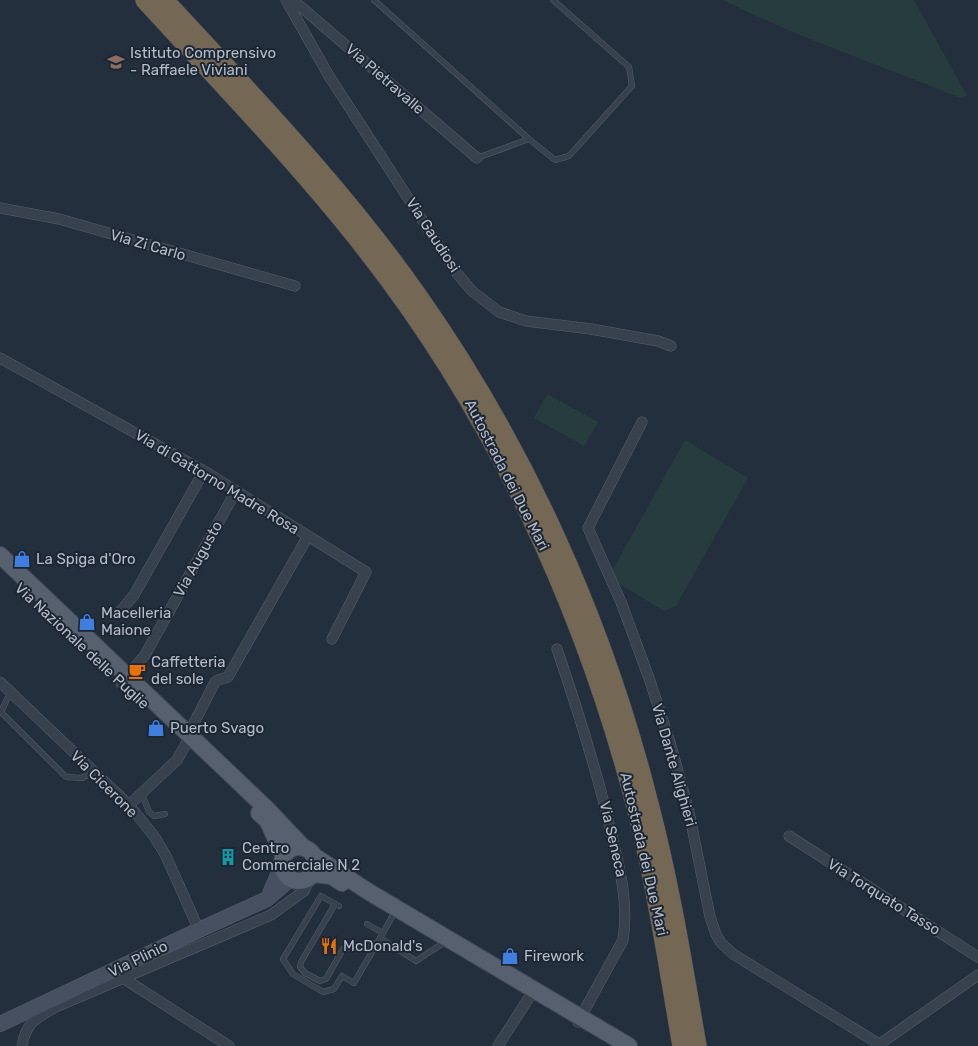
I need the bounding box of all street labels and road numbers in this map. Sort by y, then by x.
street label: Via Pietravalle [342,40,428,118]
street label: Via Gaudiosi [402,194,464,276]
street label: Via Zi Carlo [108,226,188,264]
street label: Autostrada dei Due Mari [461,396,553,554]
street label: Via di Gattorno Madre Rosa [132,426,302,538]
street label: Via Augusto [170,518,226,600]
street label: Via Nazionale delle Puglie [11,579,153,713]
street label: Via Dante Alighieri [648,701,700,829]
street label: Via Cicerone [67,747,141,821]
street label: Autostrada dei Due Mari [616,770,672,938]
street label: Via Seneca [596,799,630,879]
street label: Via Torquato Tasso [824,855,944,939]
street label: Via Plinio [105,937,171,981]

